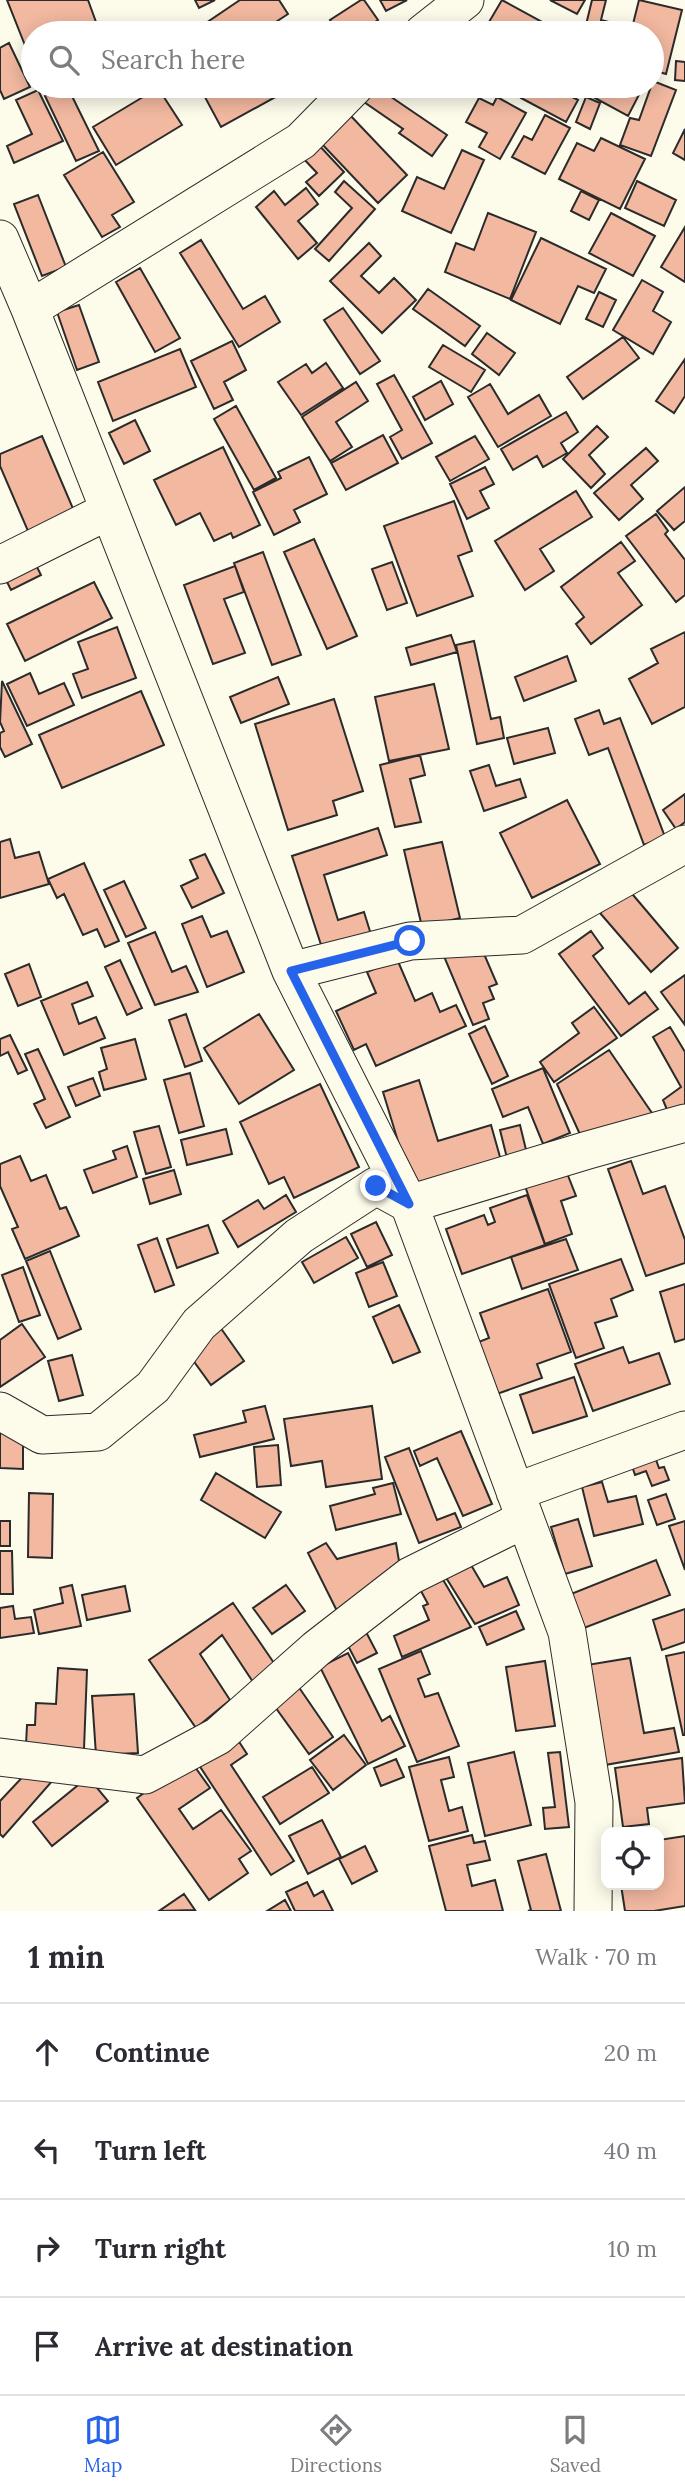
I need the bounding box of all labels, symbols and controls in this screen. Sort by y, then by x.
search box [21,21,664,98]
icon: search [45,41,83,79]
text: Search here [101,43,245,76]
route start [394,925,425,956]
route end [360,1170,391,1201]
map controls [601,1827,664,1890]
button: locate [601,1827,664,1890]
text: 1 min [28,1938,105,1976]
text: Walk · 70 m [535,1942,657,1971]
icon: ahead [28,2033,66,2071]
text: Continue [95,2036,210,2069]
text: 20 m [604,2038,657,2067]
icon: left [28,2131,66,2169]
text: Turn left [95,2134,206,2167]
text: 40 m [604,2136,657,2165]
icon: right [28,2229,66,2267]
text: Turn right [95,2232,226,2265]
text: 10 m [608,2234,657,2263]
icon: arrive [28,2327,66,2365]
text: Arrive at destination [95,2330,353,2363]
tab: Map [84,2411,122,2477]
tab: Directions [290,2411,382,2477]
tab: Saved [550,2411,601,2477]

